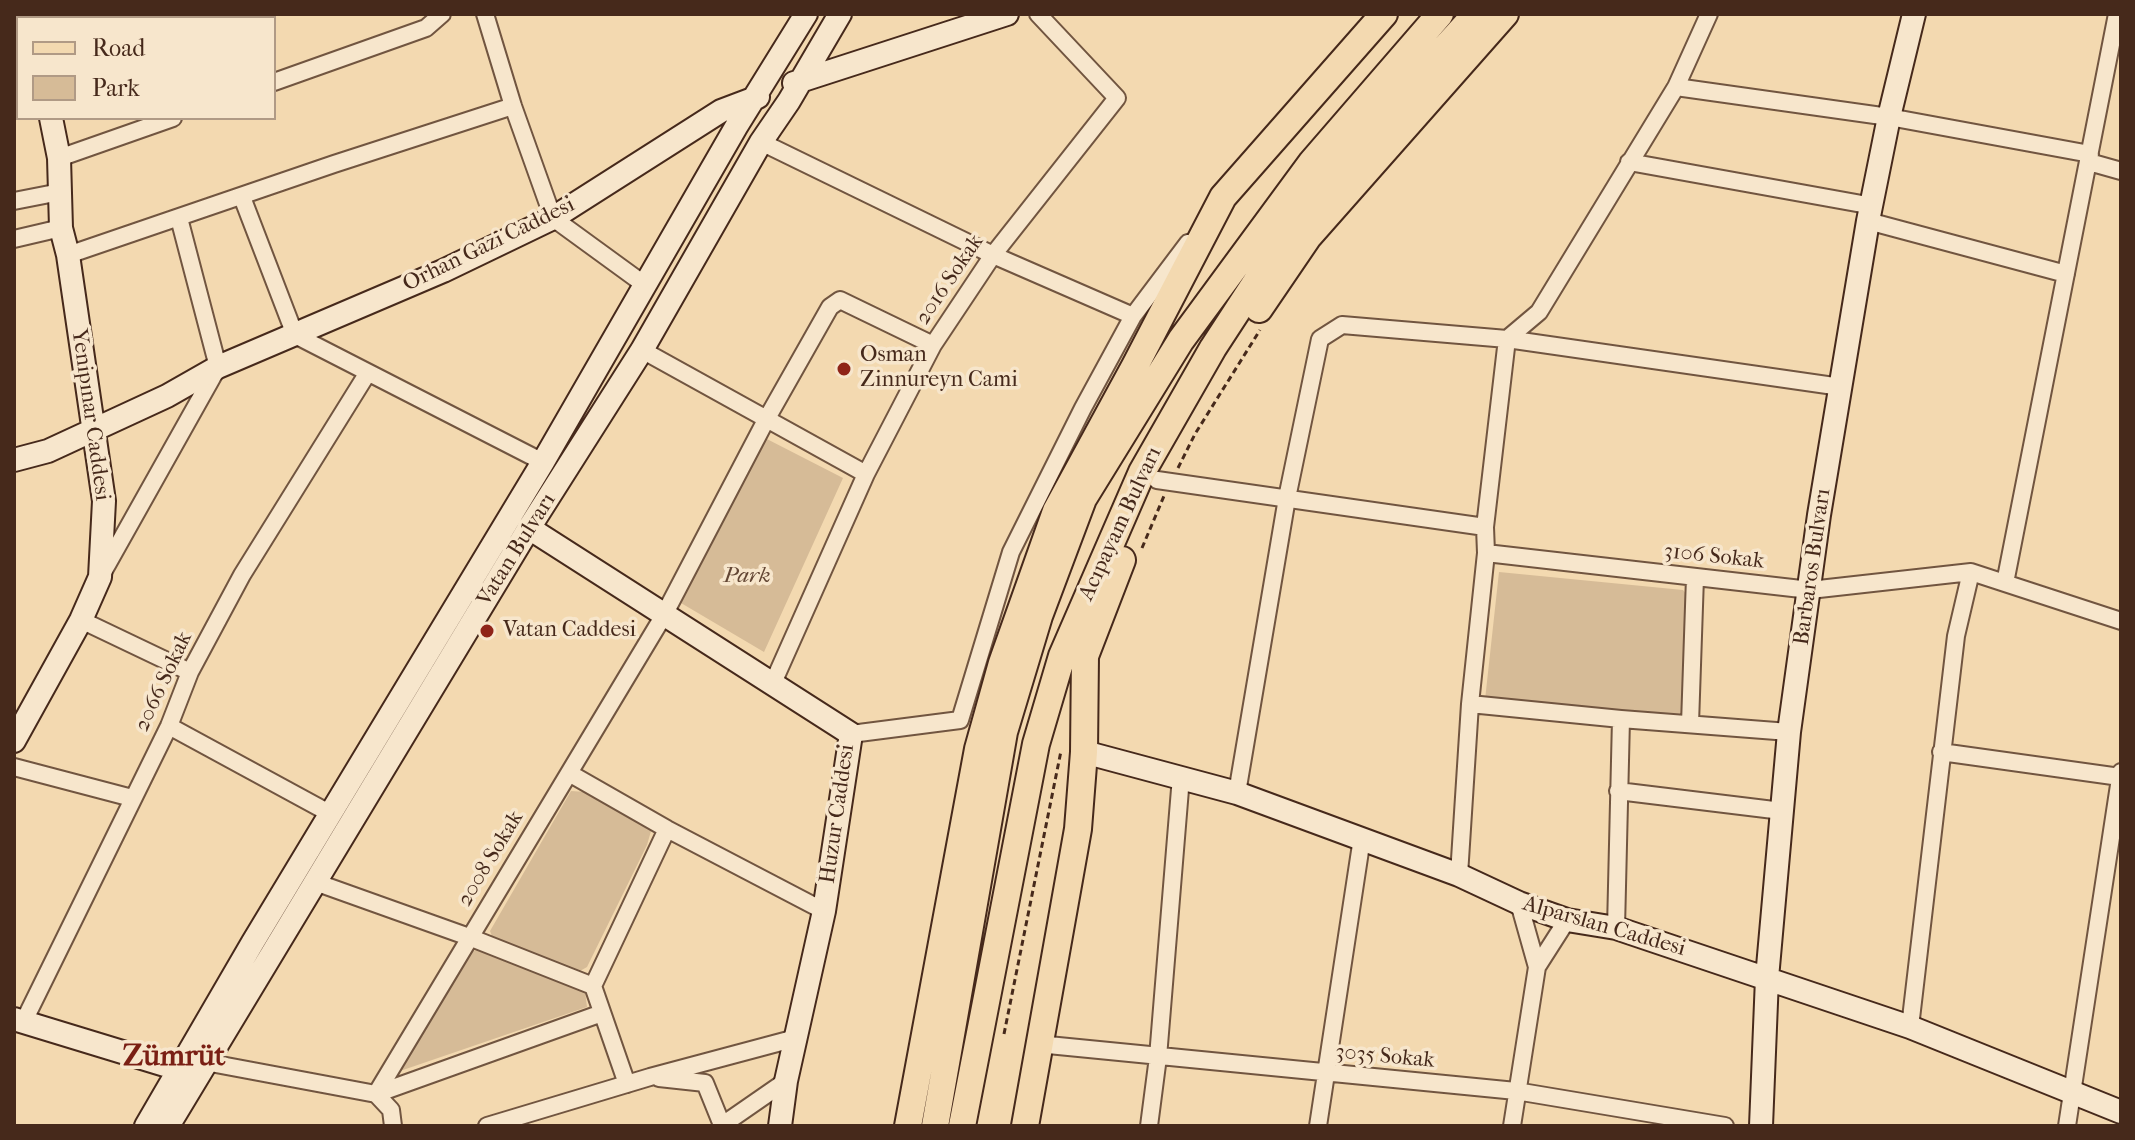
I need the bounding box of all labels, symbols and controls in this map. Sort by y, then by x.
legend [16,16,276,120]
text: Road [92,34,145,62]
text: Park [92,74,140,102]
street label: Orhan Gazi Caddesi [399,192,579,298]
street label: 2016 Sokak [910,230,990,330]
street label: Yenipınar Caddesi [65,327,115,503]
place label: Osman Zinnureyn Cami [860,343,1018,394]
marker: Osman Zinnureyn Cami [835,360,853,378]
street label: Acıpayam Bulvarı [1074,443,1168,605]
street label: Barbaros Bulvarı [1789,487,1837,647]
street label: Vatan Bulvarı [472,489,562,611]
street label: 3106 Sokak [1663,539,1765,575]
park label: Park [724,564,770,590]
place label: Vatan Caddesi [503,618,636,644]
marker: Vatan Caddesi [478,622,496,640]
street label: 2066 Sokak [129,628,199,736]
street label: Huzur Caddesi [815,743,861,885]
street label: 2008 Sokak [452,807,530,911]
street label: Alparslan Caddesi [1520,891,1688,963]
district label: Zümrüt [123,1040,225,1076]
street label: 3035 Sokak [1334,1040,1436,1074]

